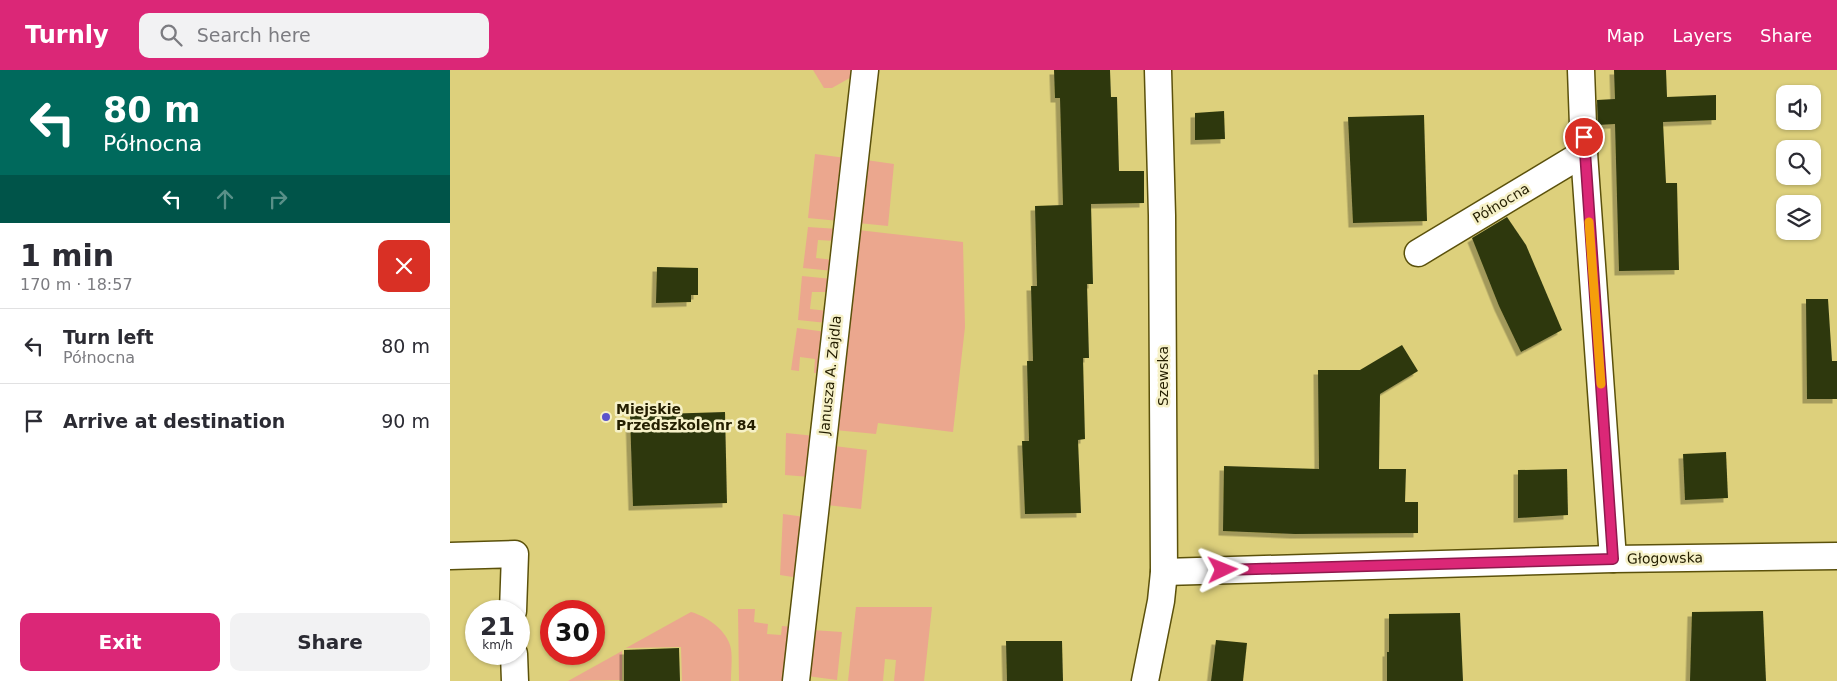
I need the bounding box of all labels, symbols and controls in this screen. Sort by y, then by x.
search box [139,13,489,58]
text: Turnly [25,21,109,49]
icon: search [157,21,185,49]
text: Search here [197,24,311,46]
text: Map [1606,25,1644,46]
text: Layers [1672,25,1732,46]
text: Share [1760,25,1812,46]
map controls [1776,85,1821,240]
button: sound [1776,85,1821,130]
icon: left [20,90,85,155]
text: 80 m [103,90,200,130]
pin [1563,116,1605,158]
icon: arrive [1570,123,1598,151]
text: Północna [103,131,202,156]
button: search [1776,140,1821,185]
street label: Północna [1470,180,1532,226]
icon: left [158,185,186,213]
icon: ahead [211,185,239,213]
icon: right [264,185,292,213]
button: layers [1776,195,1821,240]
text: 1 min [20,238,114,273]
button: close [378,240,430,292]
text: 170 m · 18:57 [20,275,133,294]
street label: Janusza A. Zajdla [816,315,844,436]
text: Turn left [63,326,154,348]
icon: left [20,332,48,360]
text: 80 m [381,335,430,357]
street label: Szewska [1155,346,1171,406]
text: Północna [63,348,135,367]
place label: Miejskie Przedszkole nr 84 [616,401,757,433]
icon: arrive [20,407,48,435]
text: Arrive at destination [63,410,285,432]
text: 90 m [381,410,430,432]
marker: Miejskie Przedszkole nr 84 [600,411,612,423]
position arrow [1196,543,1248,595]
street label: Głogowska [1627,549,1703,567]
speed limit sign: 30 [540,600,605,665]
text: 21 [480,612,515,641]
button: Exit [20,613,220,671]
button: Share [230,613,430,671]
text: km/h [482,638,513,652]

